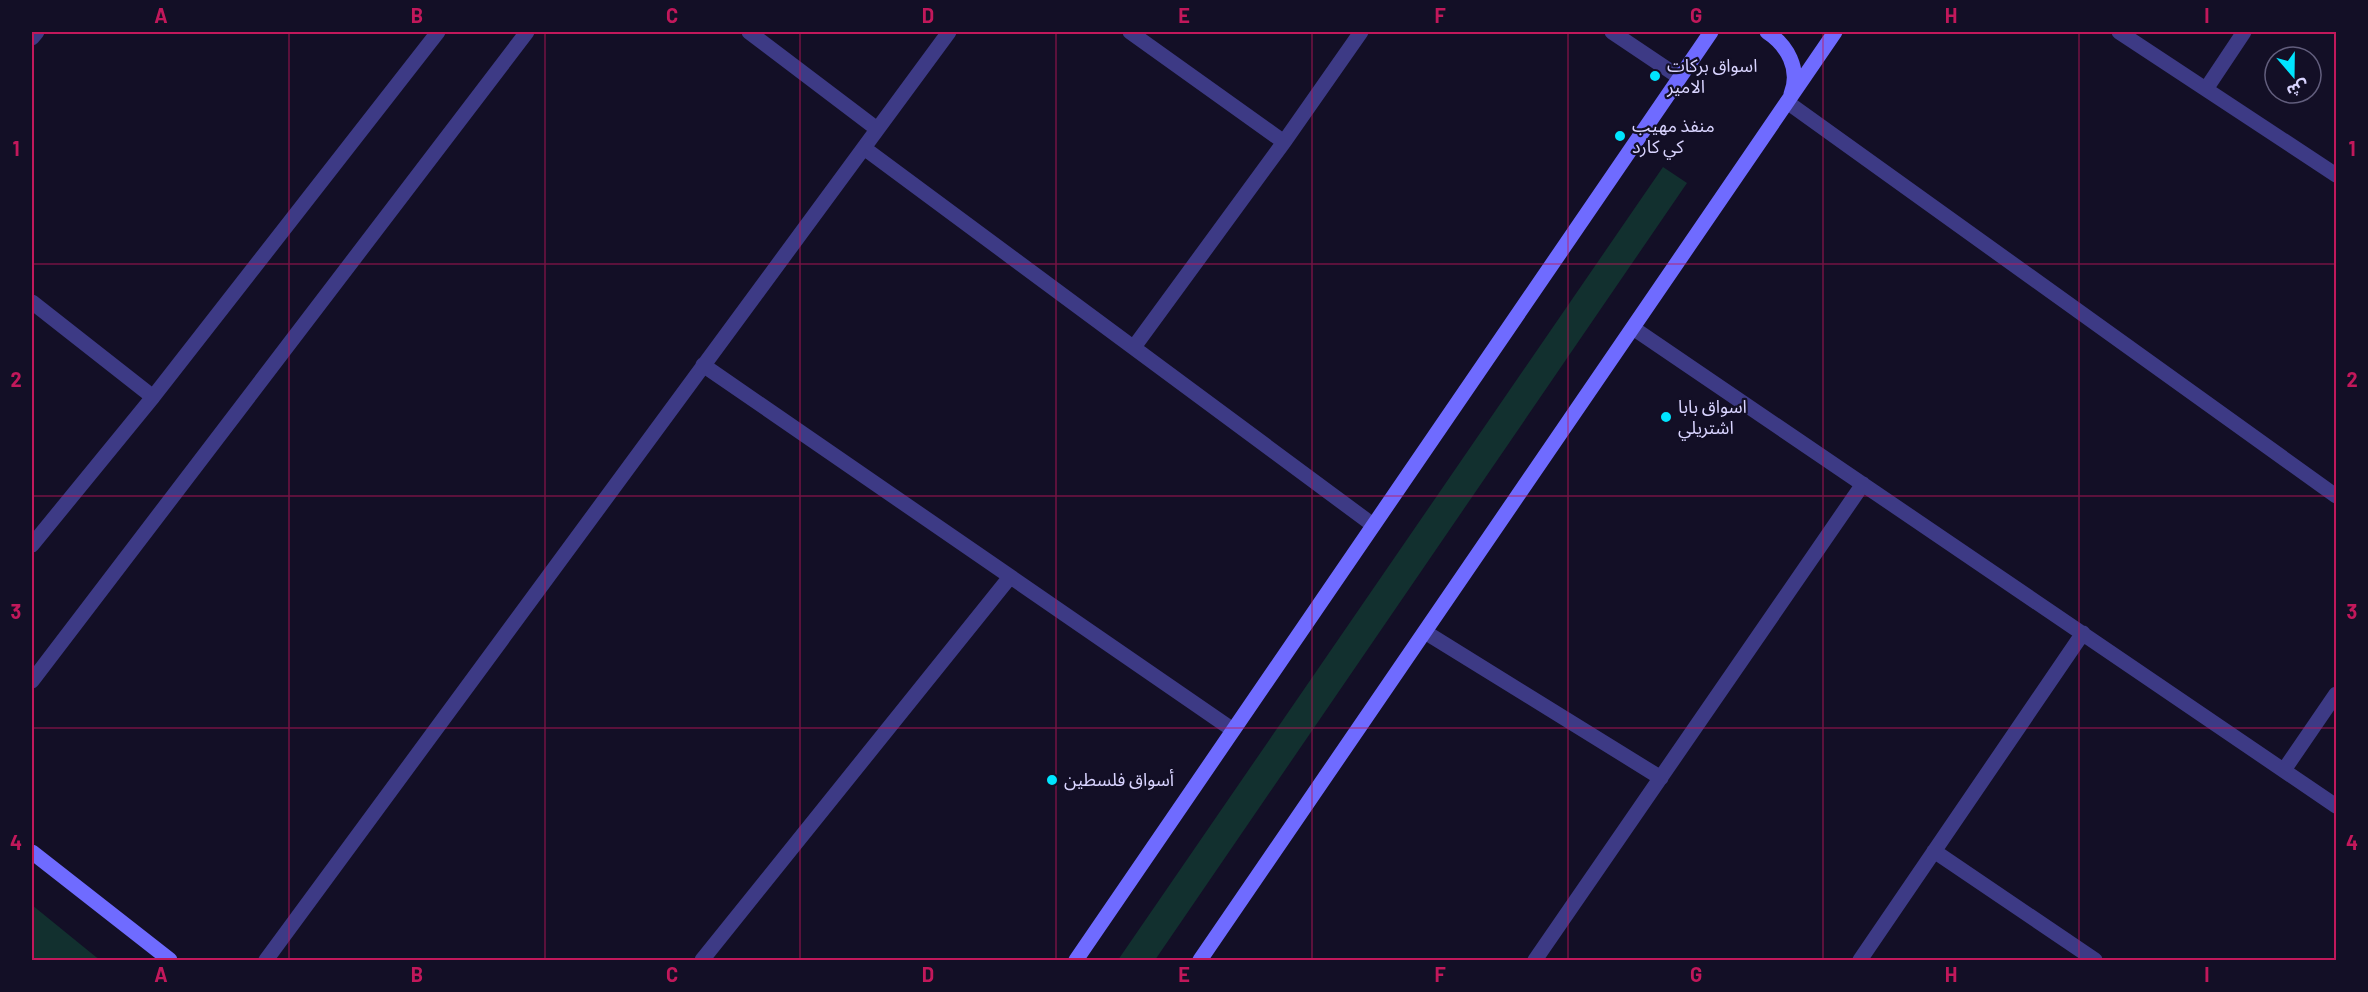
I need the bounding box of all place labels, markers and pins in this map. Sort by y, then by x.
place label: اسواق بركات الامير [1666,54,1758,98]
marker: اسواق بركات الامير [1648,69,1662,83]
place label: منفذ مهيب كي كارد [1632,114,1715,160]
marker: منفذ مهيب كي كارد [1613,129,1627,143]
place label: اسواق بابا اشتريلي [1678,395,1747,441]
marker: اسواق بابا اشتريلي [1659,410,1673,424]
place label: أسواق فلسطين [1064,768,1174,791]
marker: أسواق فلسطين [1045,773,1059,787]

